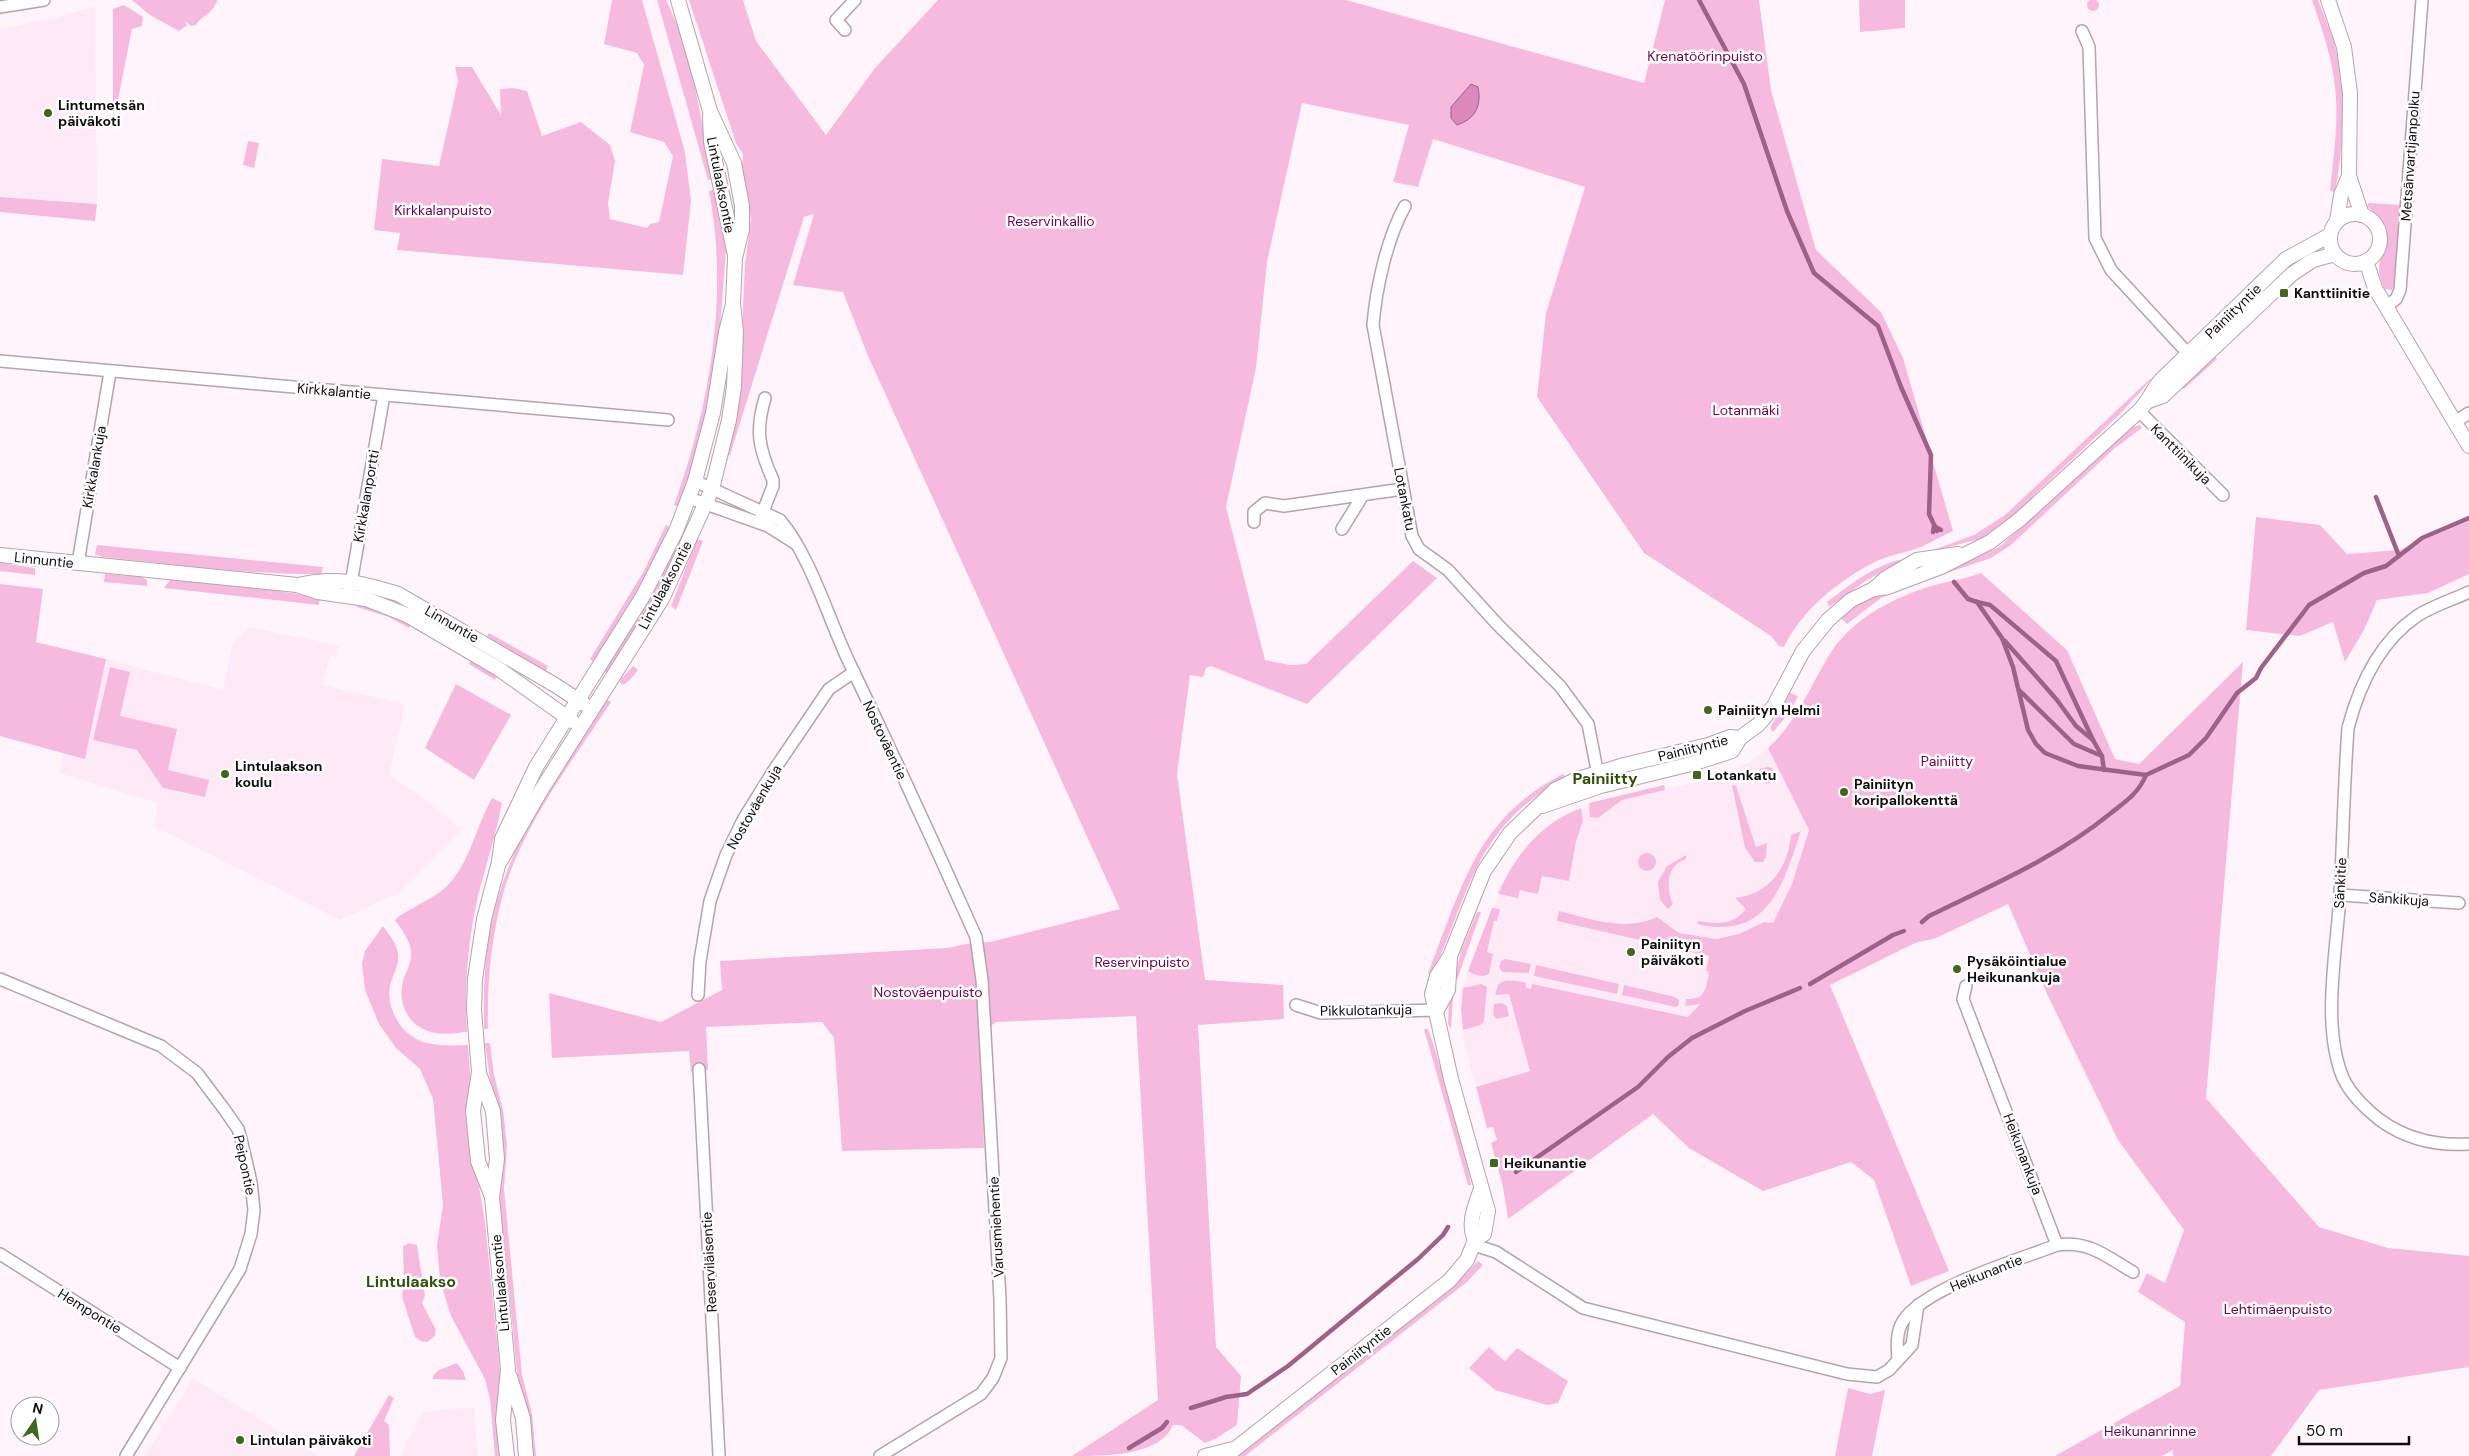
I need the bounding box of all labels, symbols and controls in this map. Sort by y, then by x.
park label: Krenatöörinpuisto [1647,47,1763,65]
street label: Metsänvartijanpolku [2396,90,2424,222]
place label: Lintumetsän päiväkoti [58,96,145,130]
marker: Lintumetsän päiväkoti [42,107,54,119]
street label: Lintulaaksontie [703,135,739,235]
park label: Kirkkalanpuisto [394,201,492,219]
park label: Reservinkallio [1007,212,1095,230]
street label: Painiityntie [2201,280,2265,342]
place label: Kanttiinitie [2294,284,2370,302]
marker: Kanttiinitie [2278,287,2290,299]
street label: Kirkkalantie [296,379,372,403]
park label: Lotanmäki [1713,401,1779,419]
street label: Kanttiinikuja [2147,420,2215,488]
street label: Kirkkalankuja [78,424,110,510]
street label: Kirkkalanportti [349,448,383,544]
street label: Lotankatu [1390,466,1420,532]
street label: Lintulaaksontie [634,538,696,632]
street label: Linnuntie [13,548,75,572]
street label: Linnuntie [422,601,482,647]
street label: Nostoväentie [859,698,911,783]
place label: Painiityn Helmi [1718,701,1820,719]
marker: Painiityn Helmi [1702,704,1714,716]
street label: Painiityntie [1656,731,1730,765]
park label: Painiitty [1921,752,1973,770]
place label: Lintulaakson koulu [235,757,323,791]
street label: Nostoväenkuja [723,762,785,852]
place label: Lotankatu [1707,766,1776,784]
marker: Lintulaakson koulu [219,768,231,780]
district label: Painiitty [1572,768,1638,789]
marker: Lotankatu [1691,769,1703,781]
place label: Painiityn koripallokenttä [1854,775,1958,809]
marker: Painiityn koripallokenttä [1838,786,1850,798]
street label: Sänkitie [2330,857,2350,909]
street label: Sänkikuja [2368,888,2430,910]
place label: Painiityn päiväkoti [1641,935,1704,969]
marker: Painiityn päiväkoti [1625,946,1637,958]
place label: Pysäköintialue Heikunankuja [1967,952,2067,986]
park label: Reservinpuisto [1094,953,1190,971]
marker: Pysäköintialue Heikunankuja [1951,963,1963,975]
park label: Nostoväenpuisto [873,983,983,1001]
street label: Pikkulotankuja [1320,1000,1412,1020]
street label: Heikunankuja [1999,1111,2047,1197]
street label: Peipontie [230,1133,260,1197]
place label: Heikunantie [1504,1154,1587,1172]
marker: Heikunantie [1488,1157,1500,1169]
street label: Varusmiehentie [984,1176,1008,1278]
street label: Reserviläisentie [697,1211,721,1313]
street label: Lintulaaksontie [487,1234,513,1332]
street label: Heikunantie [1947,1250,2025,1296]
district label: Lintulaakso [366,1271,456,1292]
street label: Hempontie [55,1284,125,1338]
park label: Lehtimäenpuisto [2224,1300,2332,1318]
street label: Painiityntie [1327,1321,1395,1379]
north arrow [10,1396,60,1446]
text: N [31,1398,45,1418]
scale bar [2299,1414,2409,1446]
text: 50 m [2306,1421,2343,1441]
park label: Heikunanrinne [2104,1422,2196,1440]
place label: Lintulan päiväkoti [250,1431,372,1449]
marker: Lintulan päiväkoti [234,1434,246,1446]

